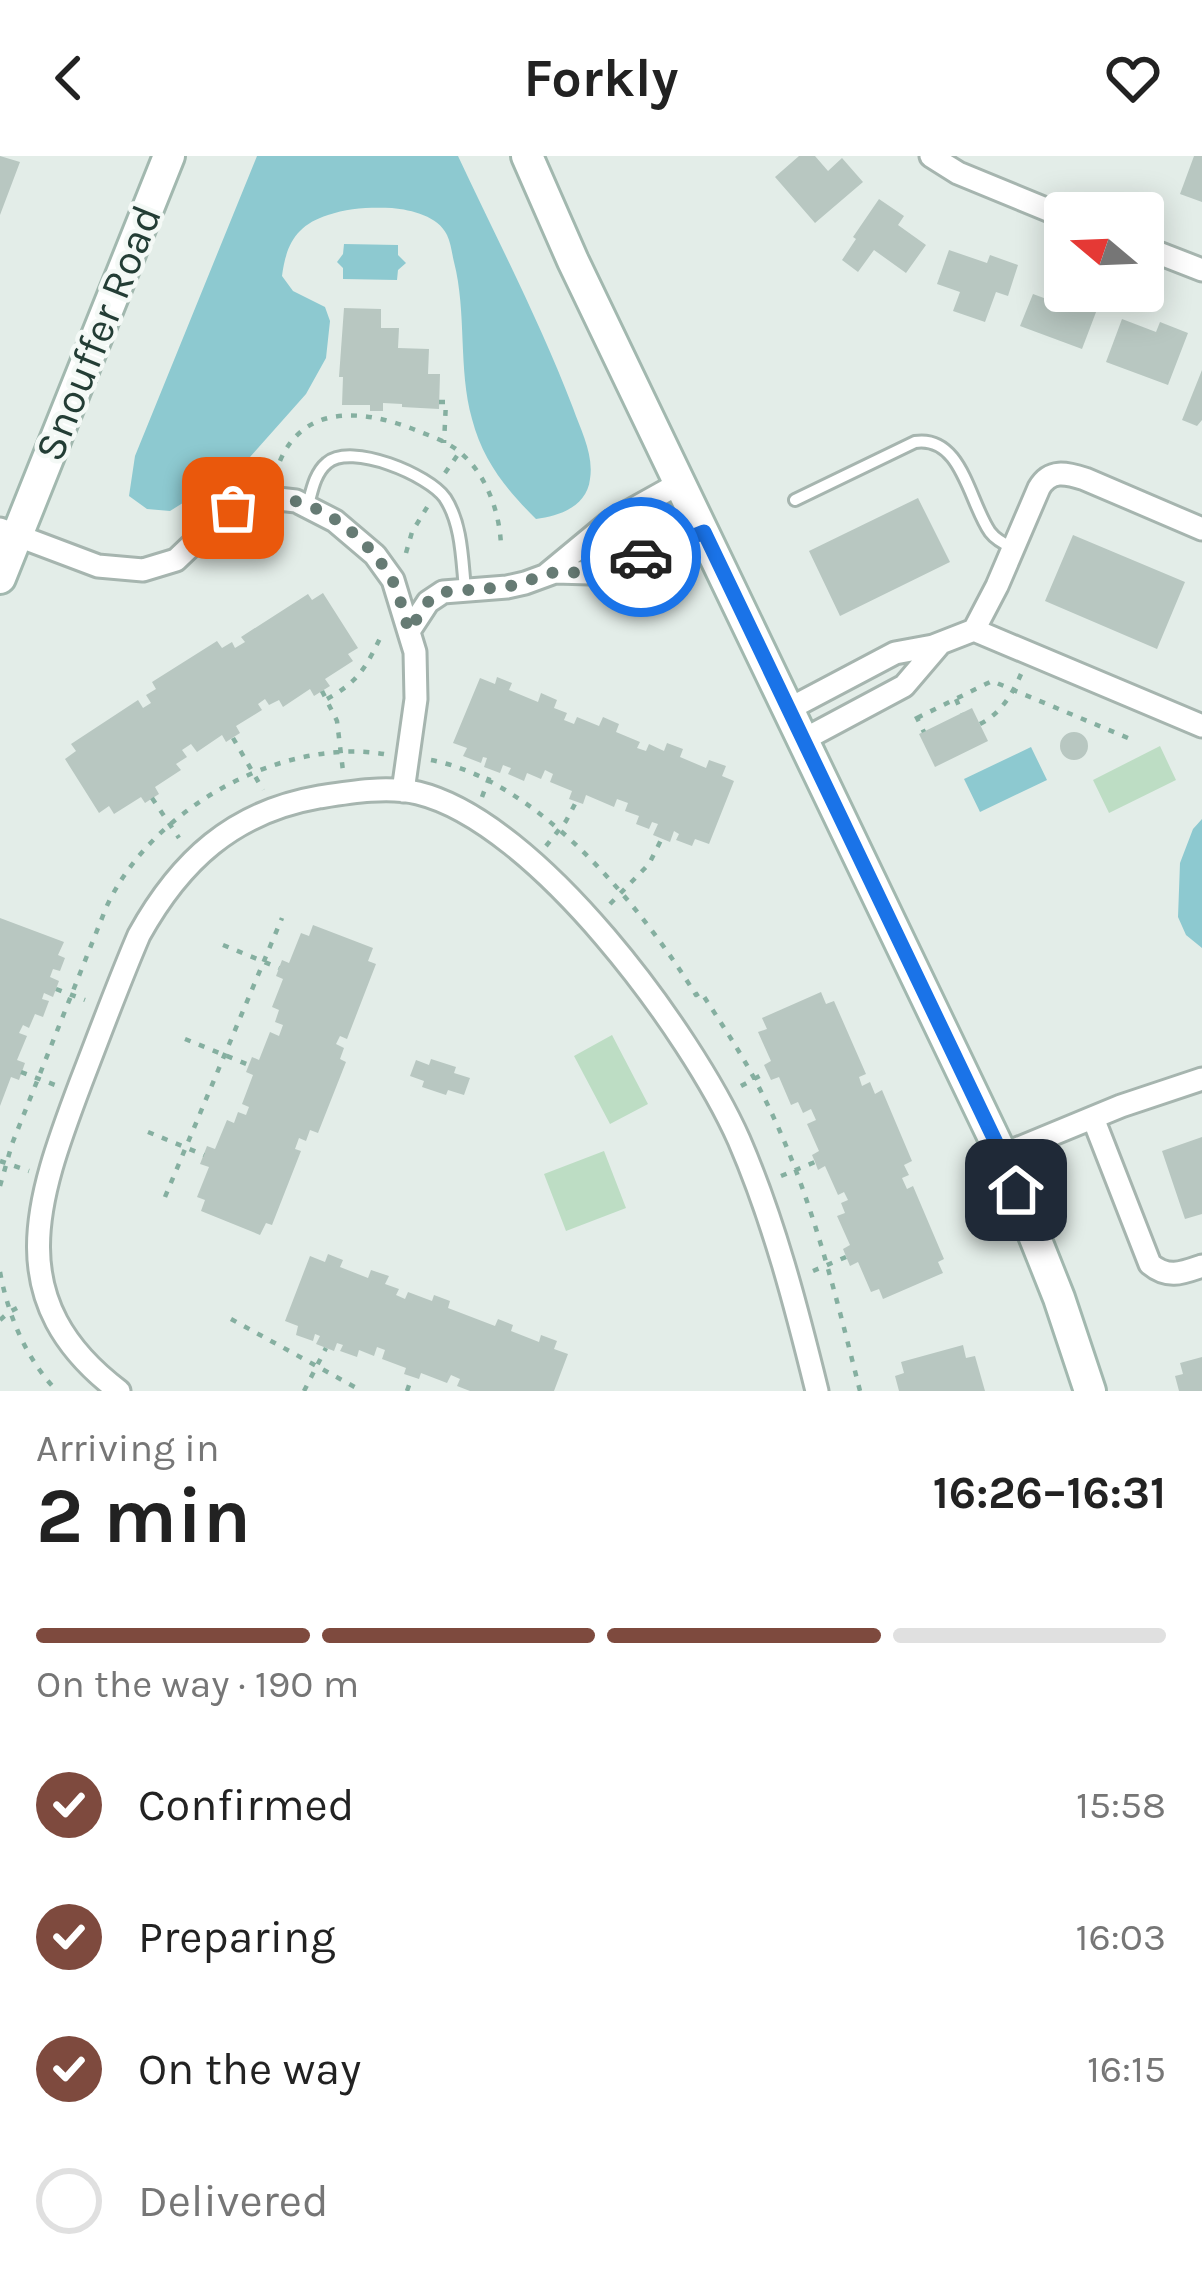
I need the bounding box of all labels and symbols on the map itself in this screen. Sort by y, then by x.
north arrow [1044,192,1164,312]
street label: Snouffer Road [24,198,172,468]
pin [182,457,284,559]
courier [581,497,701,617]
pin [965,1139,1067,1241]

